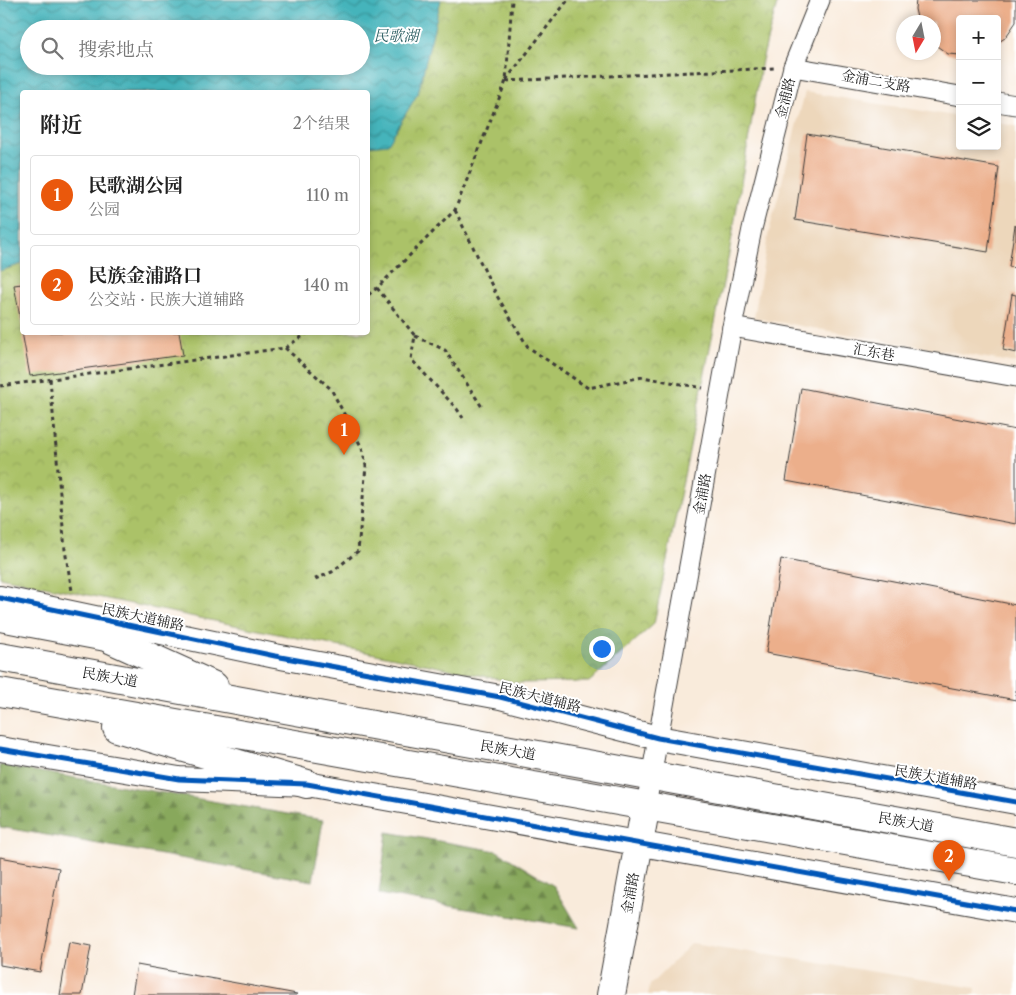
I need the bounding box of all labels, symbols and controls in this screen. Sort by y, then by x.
north arrow [896,15,941,60]
map controls [956,15,1001,150]
button: + [956,15,1001,60]
search box [20,20,370,75]
water label: 民歌湖 [373,26,421,45]
icon: search [38,34,66,62]
text: 搜索地点 [78,38,154,61]
button: − [956,60,1001,105]
street label: 金浦二支路 [840,66,912,96]
street label: 金浦路 [771,75,799,121]
button: layers [956,105,1001,150]
text: 附近 [40,112,82,137]
text: 2个结果 [293,113,350,133]
text: 民歌湖公园 [88,174,183,197]
text: 1 [53,185,61,205]
text: 110 m [306,185,349,205]
text: 公园 [88,199,120,219]
text: 民族金浦路口 [88,264,202,287]
text: 2 [52,275,62,295]
text: 140 m [304,275,349,295]
text: 公交站 · 民族大道辅路 [88,289,245,309]
street label: 汇东巷 [852,339,896,365]
pin: 1 [328,414,360,455]
street label: 金浦路 [689,472,715,516]
street label: 民族大道辅路 [100,599,186,635]
your location [589,636,615,662]
street label: 民族大道 [81,663,139,691]
street label: 民族大道辅路 [497,678,583,716]
street label: 民族大道 [479,736,537,764]
street label: 民族大道辅路 [893,761,979,793]
street label: 民族大道 [877,808,935,836]
pin: 2 [933,840,965,881]
street label: 金浦路 [617,871,643,915]

